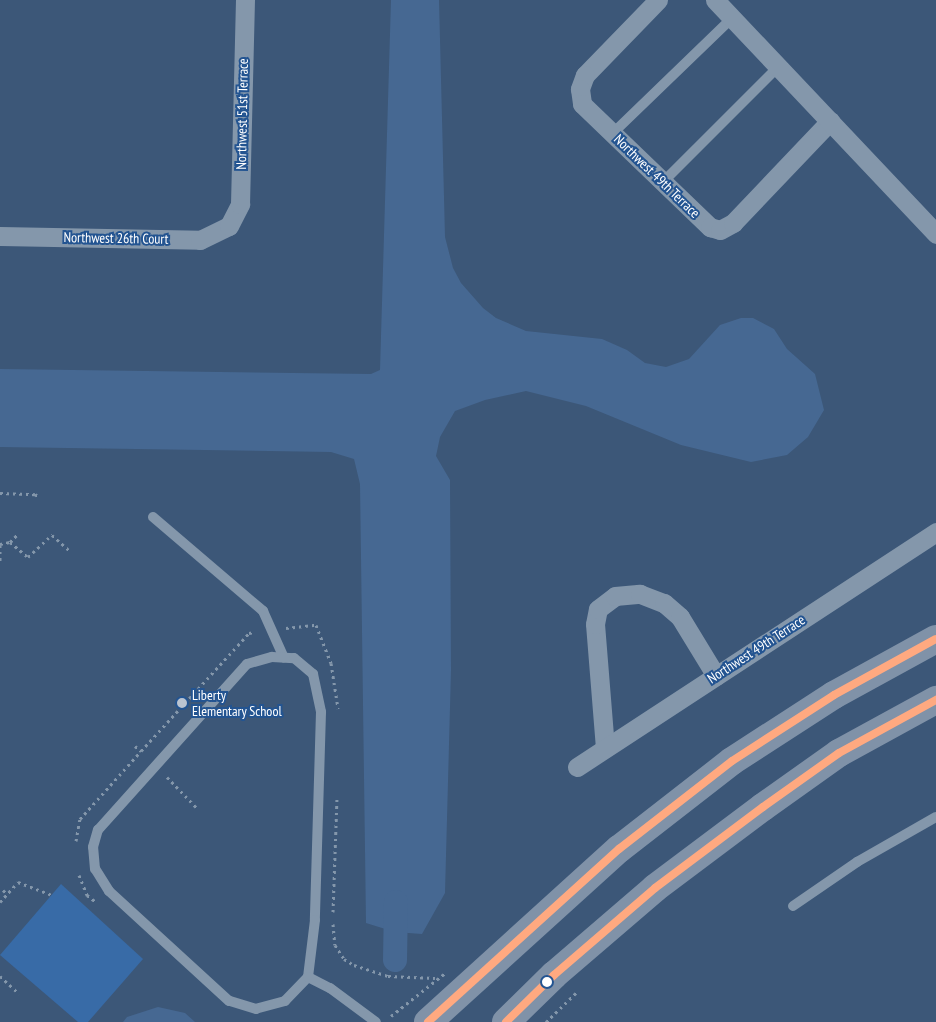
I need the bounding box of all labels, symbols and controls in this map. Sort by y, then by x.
street label: Northwest 51st Terrace [233,58,251,170]
street label: Northwest 49th Terrace [610,131,704,221]
street label: Northwest 26th Court [63,229,169,247]
street label: Northwest 49th Terrace [704,611,808,687]
place label: Liberty Elementary School [192,687,282,720]
marker: Liberty Elementary School [176,697,188,709]
unlabelled marker [542,977,552,987]

